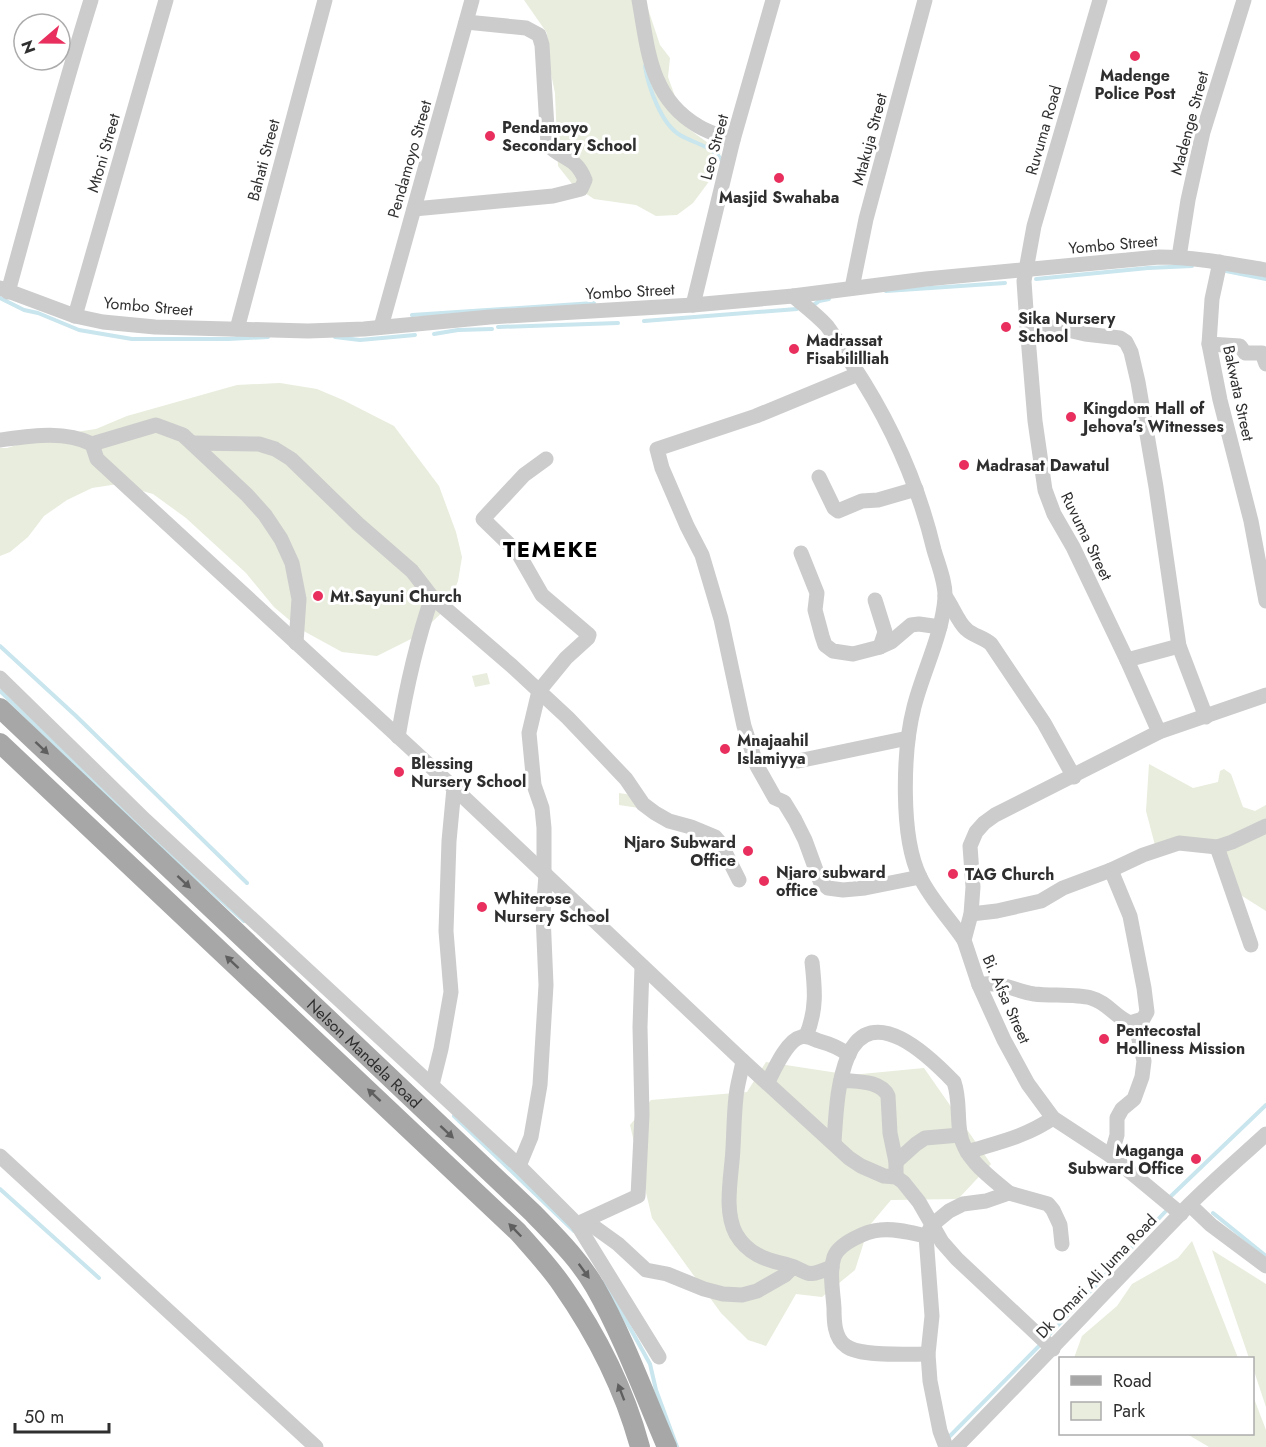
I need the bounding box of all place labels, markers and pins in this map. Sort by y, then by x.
marker: Madenge Police Post [1128,49,1142,63]
place label: Madenge Police Post [1095,64,1176,105]
place label: Pendamoyo Secondary School [502,116,637,157]
marker: Pendamoyo Secondary School [483,129,497,143]
marker: Masjid Swahaba [772,171,786,185]
place label: Masjid Swahaba [719,186,839,209]
place label: Sika Nursery School [1018,307,1116,348]
marker: Sika Nursery School [999,320,1013,334]
place label: Madrassat Fisabililliah [806,329,889,370]
marker: Madrassat Fisabililliah [787,342,801,356]
place label: Kingdom Hall of Jehova's Witnesses [1080,397,1224,438]
marker: Kingdom Hall of Jehova's Witnesses [1064,410,1078,424]
place label: Madrasat Dawatul [976,454,1109,477]
marker: Madrasat Dawatul [957,458,971,472]
place label: Mt.Sayuni Church [330,585,462,608]
marker: Mt.Sayuni Church [311,589,325,603]
place label: Mnajaahil Islamiyya [737,729,809,770]
marker: Mnajaahil Islamiyya [718,742,732,756]
place label: Blessing Nursery School [411,752,526,793]
marker: Blessing Nursery School [392,765,406,779]
place label: Njaro Subward Office [624,831,736,872]
marker: Njaro Subward Office [741,844,755,858]
place label: Njaro subward office [776,861,886,902]
place label: TAG Church [965,863,1054,886]
marker: TAG Church [946,867,960,881]
marker: Njaro subward office [757,874,771,888]
place label: Whiterose Nursery School [494,887,609,928]
marker: Whiterose Nursery School [475,900,489,914]
place label: Pentecostal Holliness Mission [1116,1019,1245,1060]
marker: Pentecostal Holliness Mission [1097,1032,1111,1046]
place label: Maganga Subward Office [1067,1139,1184,1180]
marker: Maganga Subward Office [1189,1152,1203,1166]

